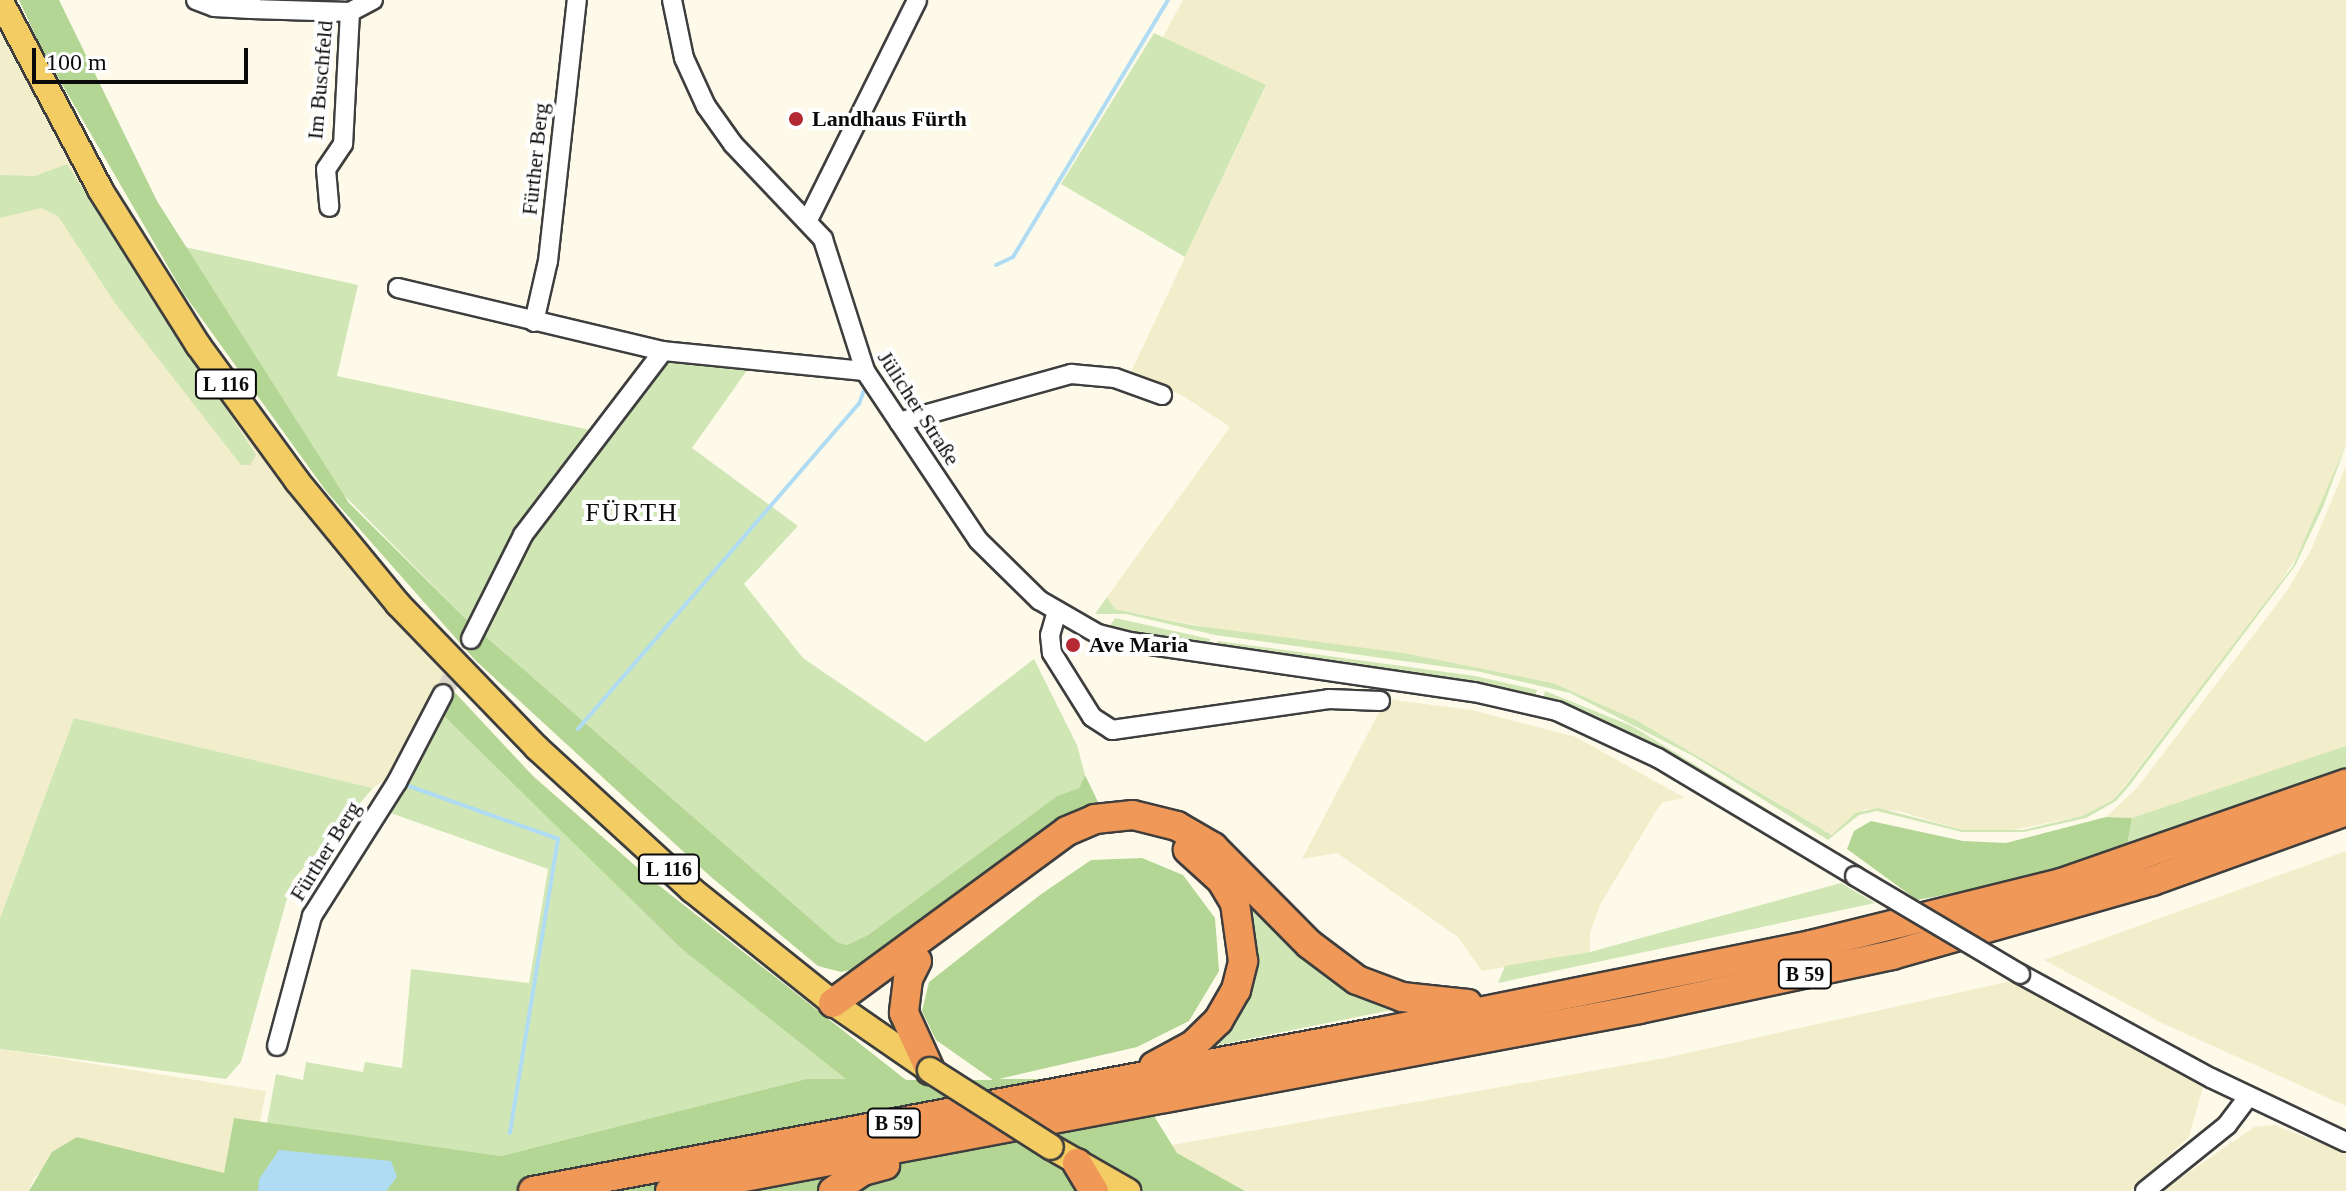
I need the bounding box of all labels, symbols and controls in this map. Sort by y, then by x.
street label: Im Buschfeld [302,20,338,140]
scale bar [36,32,252,82]
text: 100 m [46,49,107,75]
street label: Fürther Berg [516,102,554,216]
place label: Landhaus Fürth [812,106,967,132]
marker: Landhaus Fürth [787,110,805,128]
street label: Jülicher Straße [872,346,966,470]
road number: L 116 [194,368,258,400]
district label: FÜRTH [585,497,679,529]
place label: Ave Maria [1089,632,1188,658]
marker: Ave Maria [1064,636,1082,654]
street label: Fürther Berg [284,796,366,906]
road number: L 116 [637,853,701,885]
road number: B 59 [1777,958,1833,990]
road number: B 59 [866,1107,922,1139]

